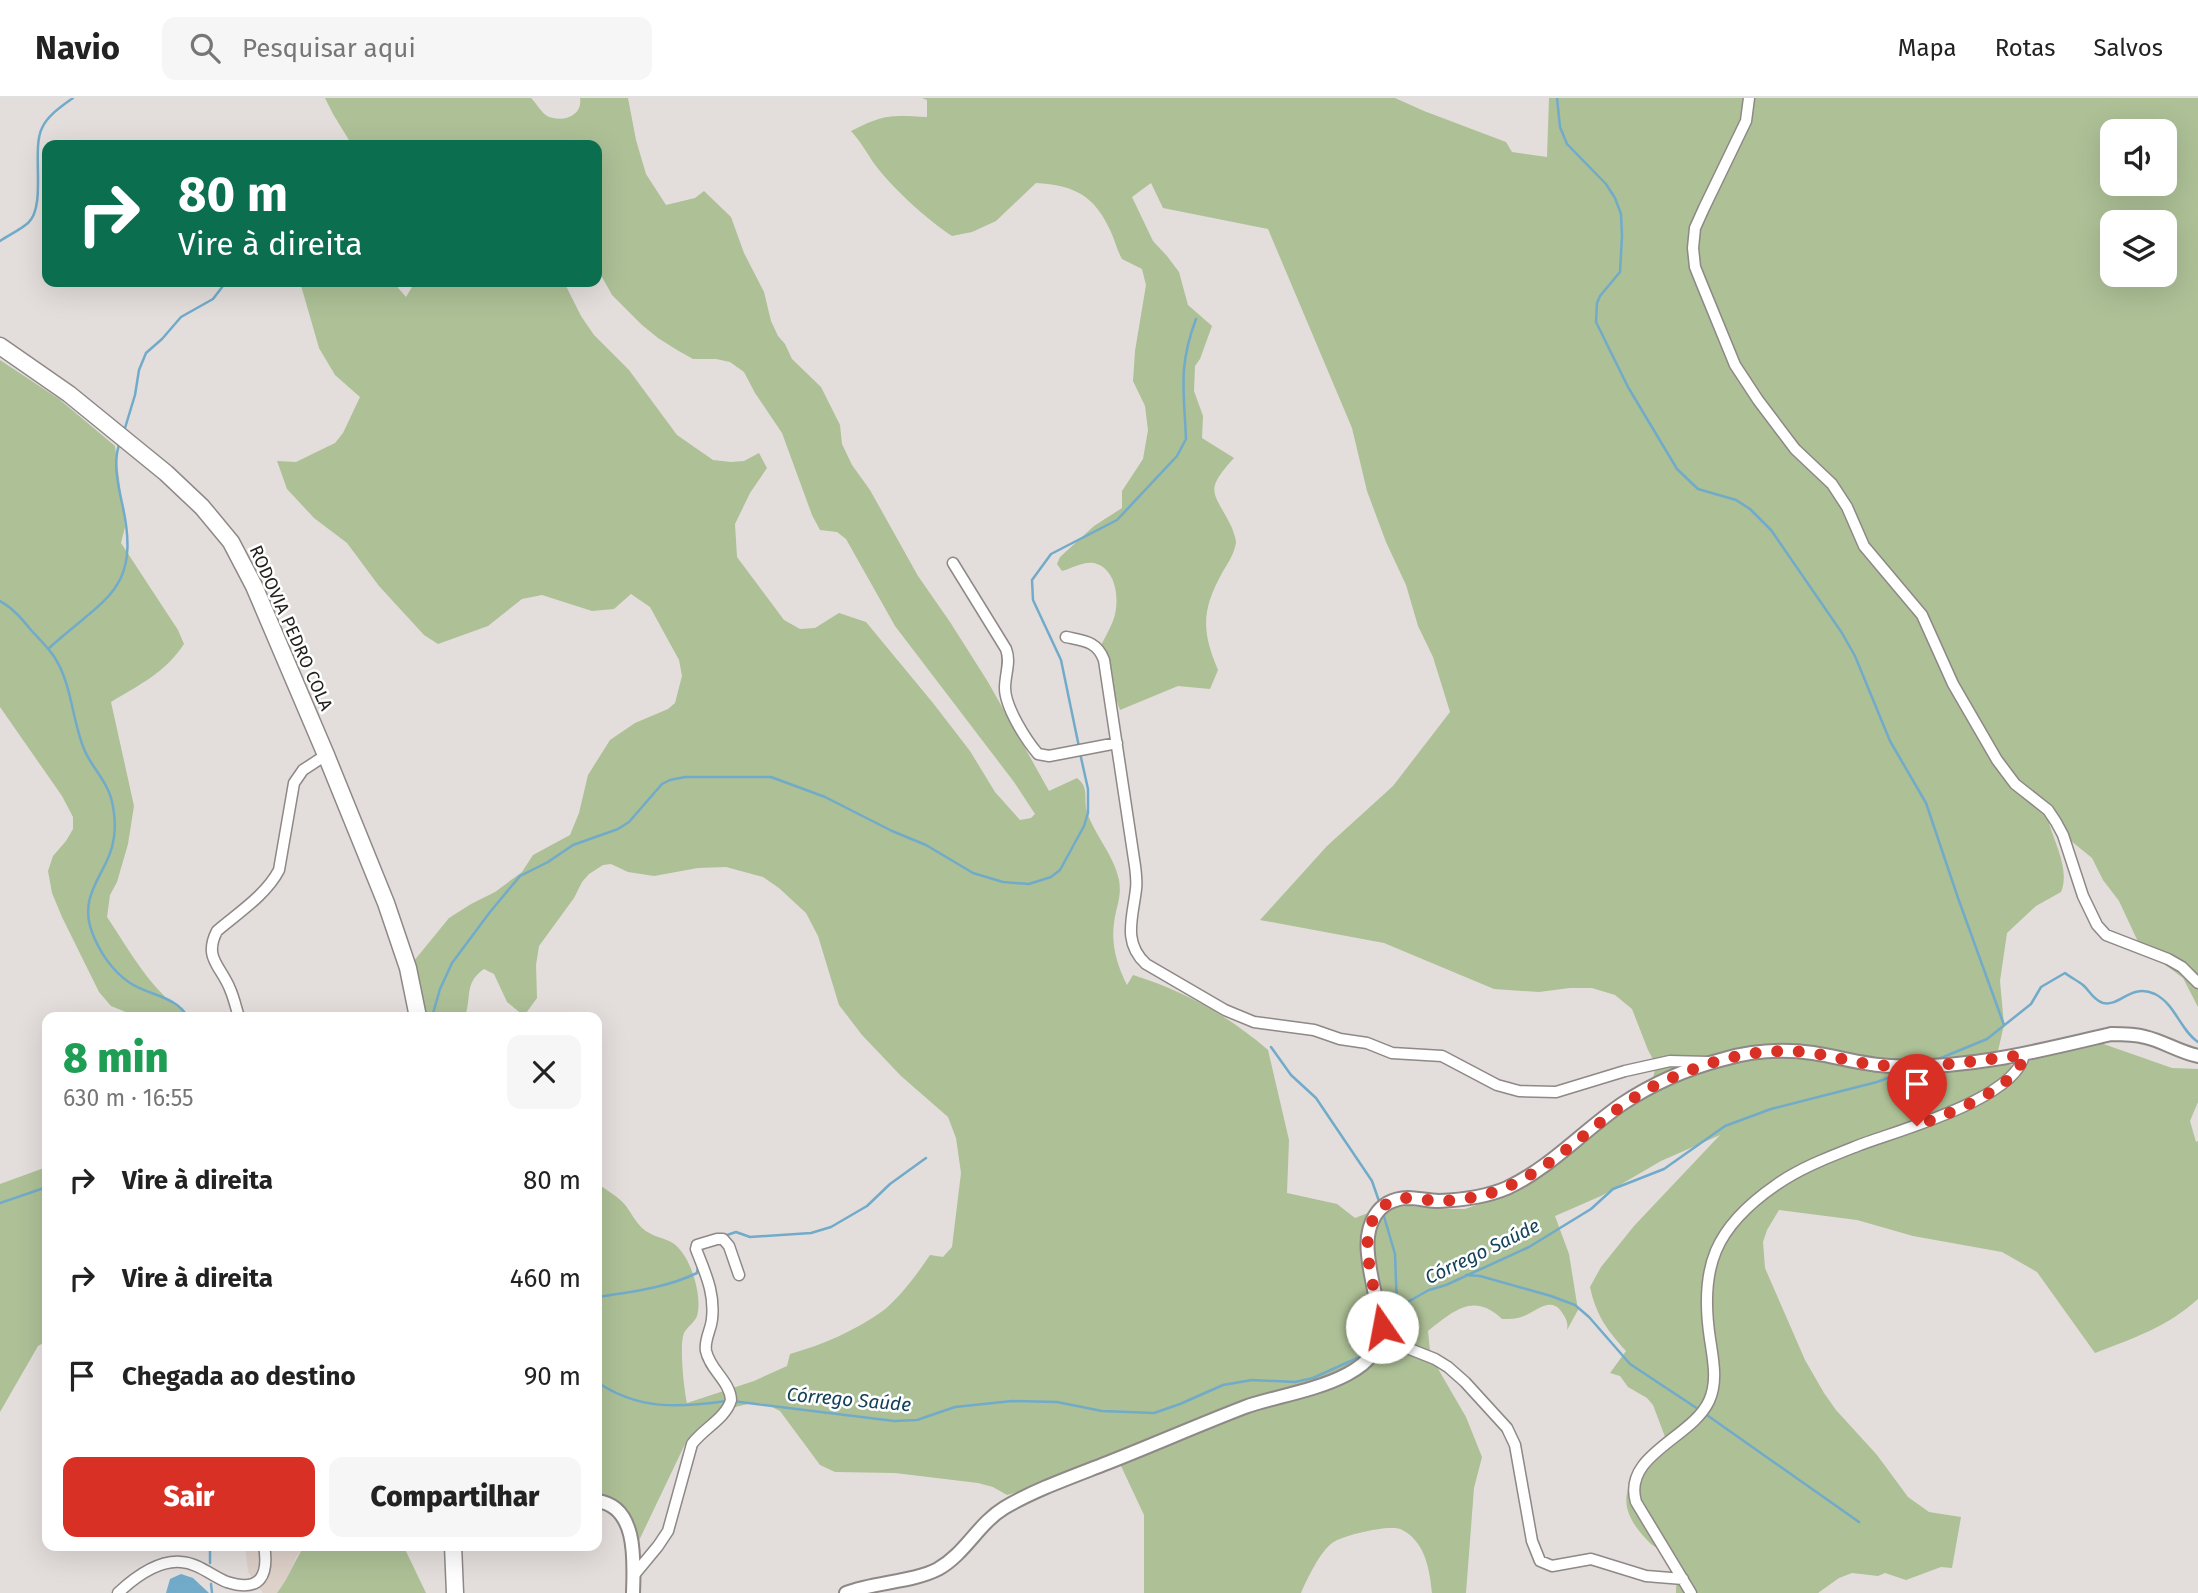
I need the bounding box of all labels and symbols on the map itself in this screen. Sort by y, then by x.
street label: RODOVIA PEDRO COLA [245,542,338,715]
pin [1887,1054,1947,1126]
water label: Córrego Saúde [1421,1214,1543,1289]
position arrow [1345,1290,1419,1364]
water label: Córrego Saúde [786,1383,912,1416]

